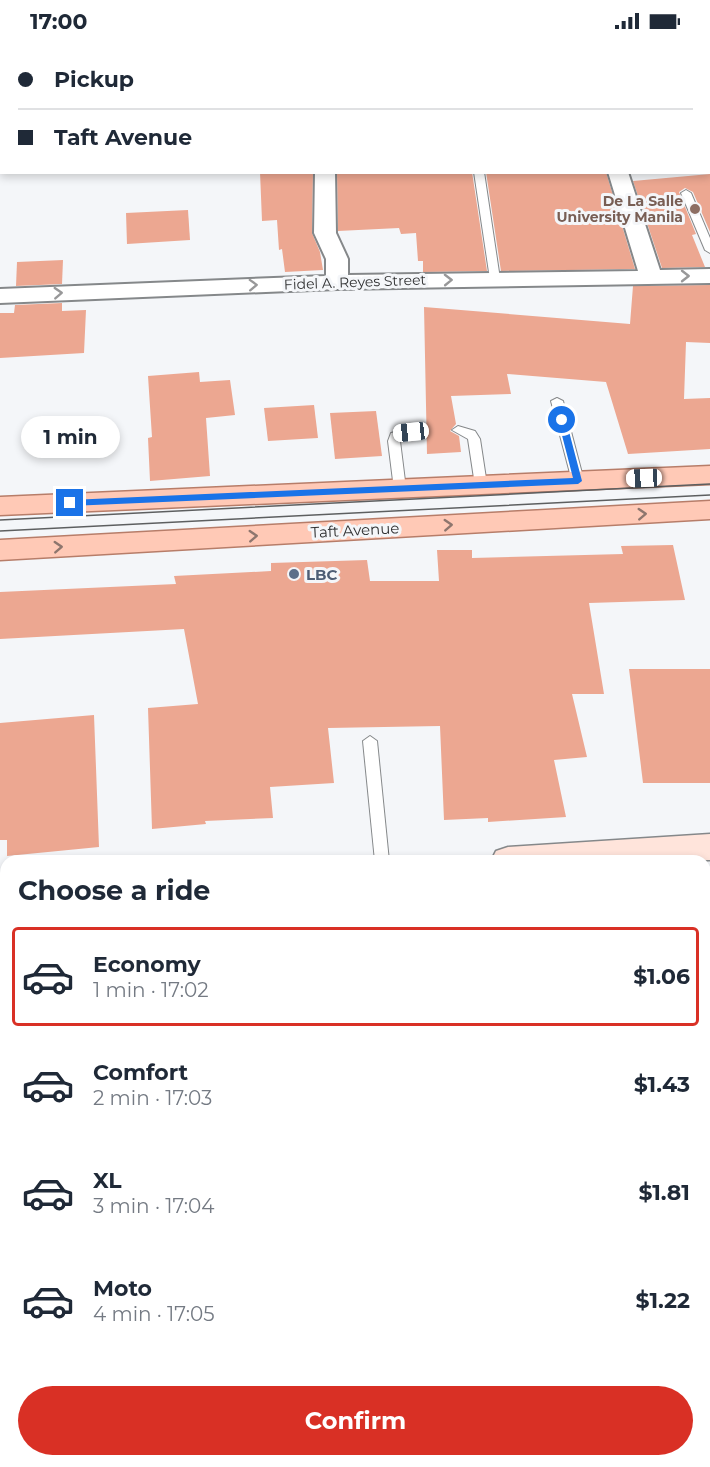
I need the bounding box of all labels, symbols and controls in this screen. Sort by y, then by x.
text: 17:00 [30,8,87,35]
text: Pickup [54,66,134,93]
text: Taft Avenue [54,124,192,151]
place label: De La Salle University Manila [557,192,683,226]
marker: De La Salle University Manila [688,202,702,216]
one-way arrow [681,270,690,282]
street label: Fidel A. Reyes Street [284,271,427,293]
one-way arrow [444,274,453,286]
one-way arrow [249,279,258,292]
one-way arrow [54,287,63,300]
route start [548,406,575,433]
callout: 1 min [20,416,119,458]
car [392,421,430,443]
text: 1 min [43,425,98,449]
car [626,468,662,488]
route end [56,489,83,516]
one-way arrow [638,507,647,520]
street label: Taft Avenue [310,518,400,542]
one-way arrow [443,518,452,531]
one-way arrow [249,529,258,542]
one-way arrow [54,540,63,553]
place label: LBC [306,565,338,584]
marker: LBC [287,567,301,581]
text: Choose a ride [18,874,210,907]
icon: car [21,950,75,1004]
text: Economy [93,951,201,978]
text: $1.06 [633,963,690,990]
text: 1 min · 17:02 [93,978,209,1002]
icon: car [21,1058,75,1112]
text: Comfort [93,1059,188,1086]
text: $1.43 [634,1071,690,1098]
text: 2 min · 17:03 [93,1086,212,1110]
icon: car [21,1166,75,1220]
text: XL [93,1167,122,1194]
text: $1.81 [638,1179,690,1206]
text: 3 min · 17:04 [93,1194,214,1218]
icon: car [21,1274,75,1328]
text: Moto [93,1275,152,1302]
text: $1.22 [636,1287,690,1314]
text: 4 min · 17:05 [93,1302,215,1326]
button: Confirm [18,1386,693,1455]

